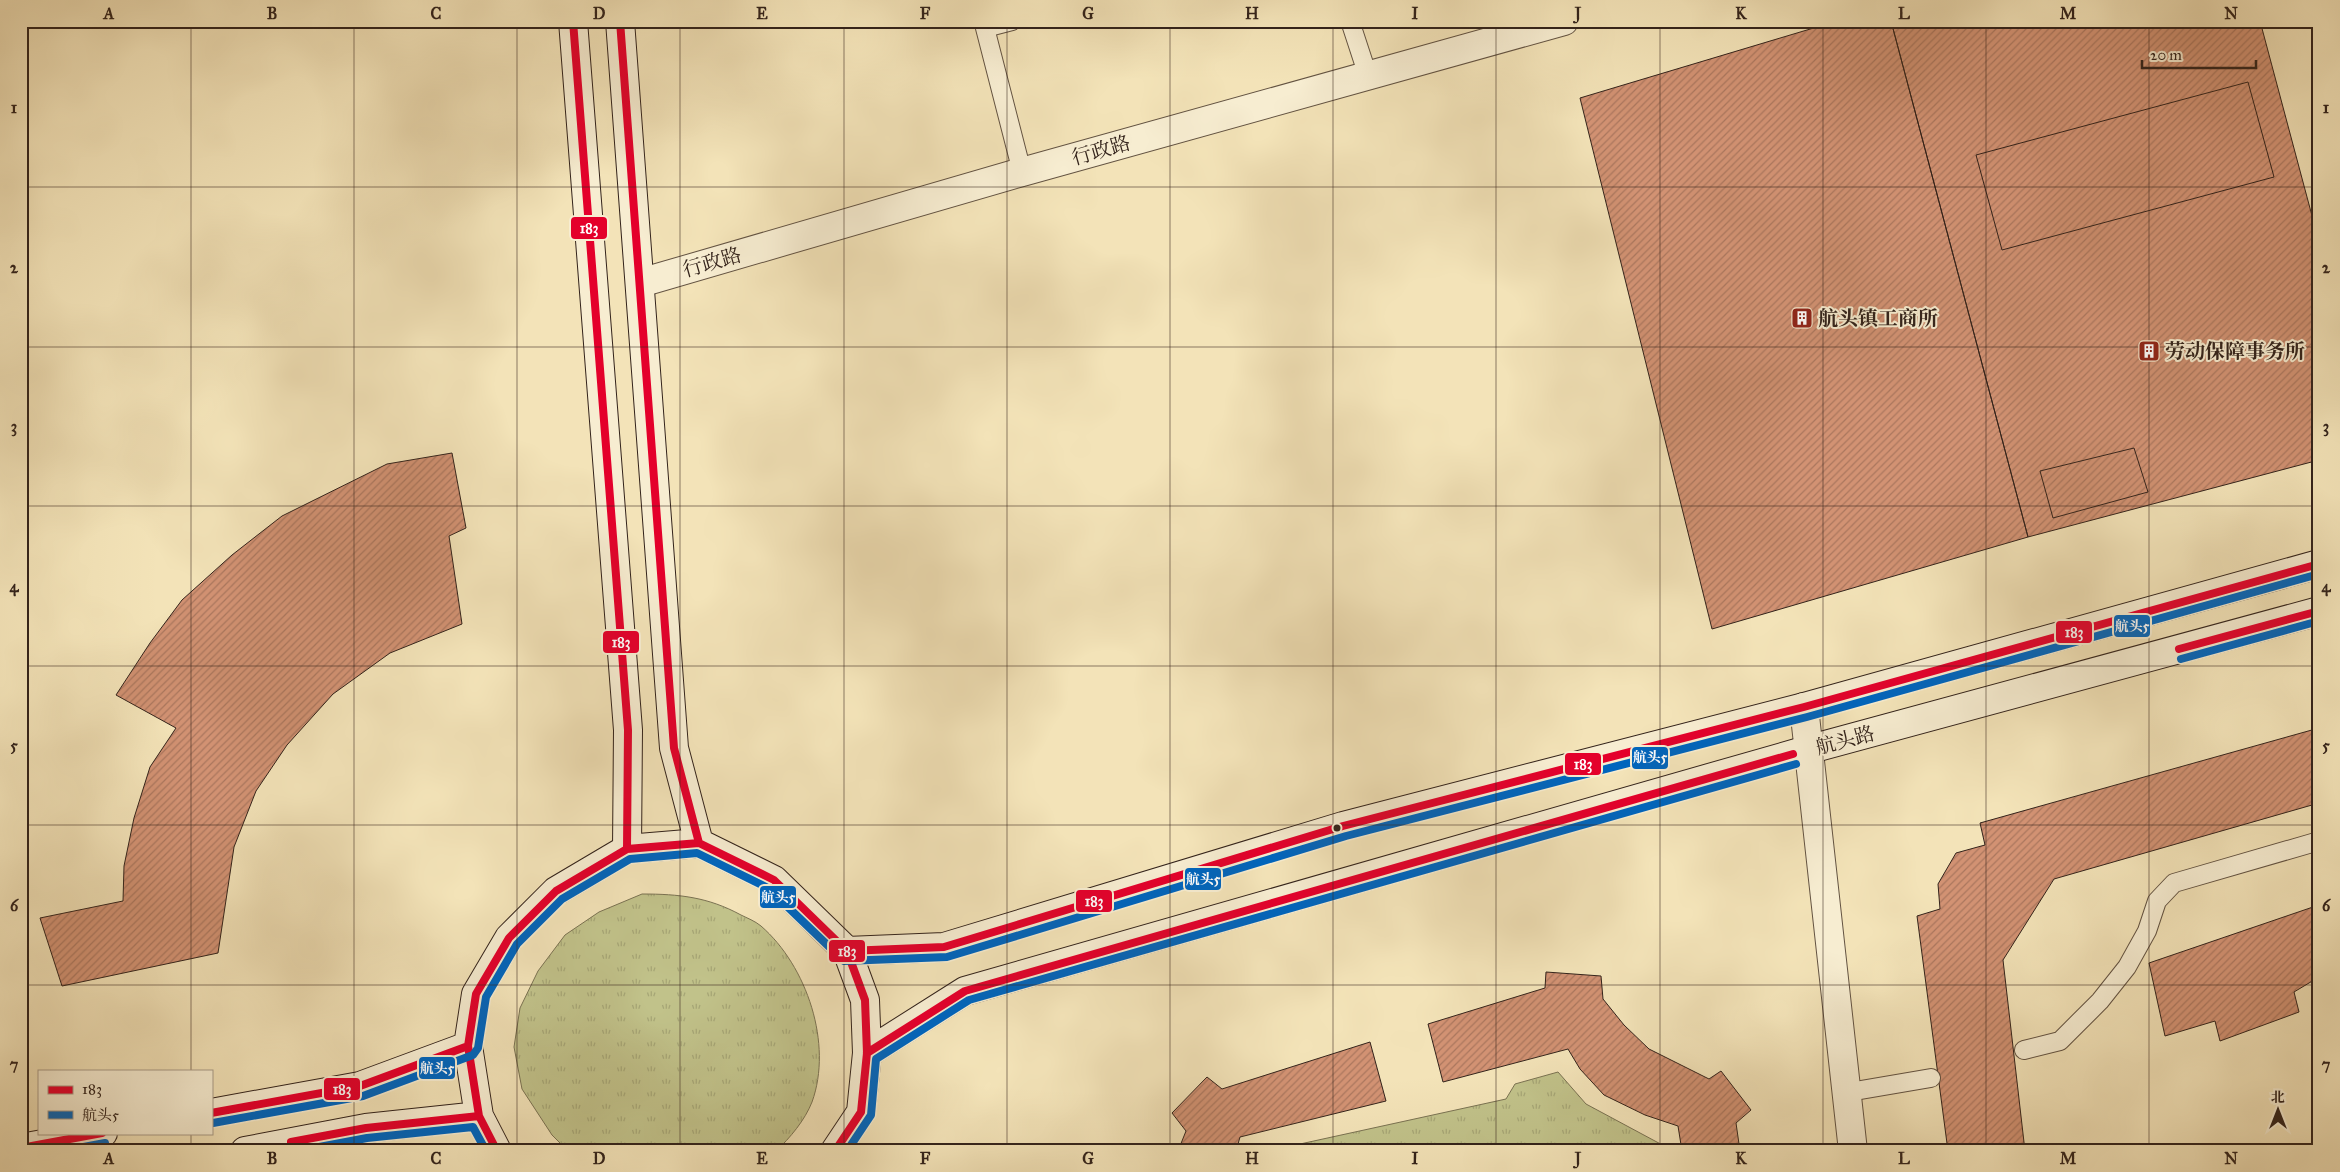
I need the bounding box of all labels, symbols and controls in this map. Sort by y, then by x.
text: A [103,4,115,23]
text: B [267,4,277,23]
text: C [431,4,442,23]
text: D [593,4,606,23]
text: E [756,4,768,23]
text: F [920,4,931,23]
text: G [1082,4,1094,23]
text: H [1245,4,1259,23]
text: I [1412,4,1419,23]
text: J [1573,4,1582,24]
text: K [1735,4,1747,23]
text: L [1898,4,1910,23]
text: M [2060,4,2077,23]
text: N [2224,4,2238,23]
scale bar [2142,38,2256,70]
text: 20 m [2150,46,2182,64]
text: 1 [11,98,18,117]
text: 1 [2323,98,2330,117]
street label: 行政路 [1069,130,1133,170]
line badge: 183 [570,216,608,240]
text: 183 [580,220,599,238]
street label: 行政路 [680,242,744,282]
text: 2 [10,258,19,277]
text: 2 [2322,258,2331,277]
building icon: 航头镇工商所 [1790,306,1814,330]
place label: 航头镇工商所 [1818,306,1938,330]
building icon: 劳动保障事务所 [2137,339,2161,363]
place label: 劳动保障事务所 [2165,339,2305,363]
text: 3 [11,417,17,437]
text: 3 [2323,417,2329,437]
text: 4 [10,577,20,597]
text: 4 [2322,577,2332,597]
line badge: 航头5 [2113,614,2151,638]
text: 航头5 [2115,618,2150,635]
line badge: 183 [2055,620,2093,644]
text: 183 [2065,624,2084,642]
line badge: 183 [602,630,640,654]
text: 183 [612,634,631,652]
street label: 航头路 [1813,721,1877,759]
text: 5 [10,736,18,755]
text: 5 [2322,736,2330,755]
line badge: 航头5 [1631,746,1669,770]
text: 航头5 [1633,749,1668,766]
line badge: 183 [1564,752,1602,776]
text: 183 [1574,756,1593,774]
unlabelled marker [1332,823,1342,833]
line badge: 航头5 [1184,867,1222,891]
text: 航头5 [1186,871,1221,888]
line badge: 航头5 [759,885,797,909]
text: 航头5 [761,889,796,906]
line badge: 183 [1075,889,1113,913]
text: 183 [1085,893,1104,911]
text: 6 [10,896,19,915]
text: 6 [2322,896,2331,915]
line badge: 183 [828,939,866,963]
text: 183 [838,943,857,961]
text: 7 [10,1055,19,1074]
text: 7 [2322,1055,2331,1074]
line badge: 航头5 [418,1056,456,1080]
text: 航头5 [420,1060,455,1077]
legend [38,1070,212,1134]
line badge: 183 [323,1077,361,1101]
text: 183 [82,1080,102,1098]
text: 183 [333,1081,352,1099]
north arrow [2252,1084,2302,1134]
text: 北 [2271,1089,2285,1106]
text: 航头5 [82,1106,119,1124]
text: A [103,1149,115,1168]
text: B [267,1149,277,1168]
text: C [431,1149,442,1168]
text: D [593,1149,606,1168]
text: E [756,1149,768,1168]
text: F [920,1149,931,1168]
text: G [1082,1149,1094,1168]
text: H [1245,1149,1259,1168]
text: I [1412,1149,1419,1168]
text: J [1573,1149,1582,1169]
text: K [1735,1149,1747,1168]
text: L [1898,1149,1910,1168]
text: M [2060,1149,2077,1168]
text: N [2224,1149,2238,1168]

